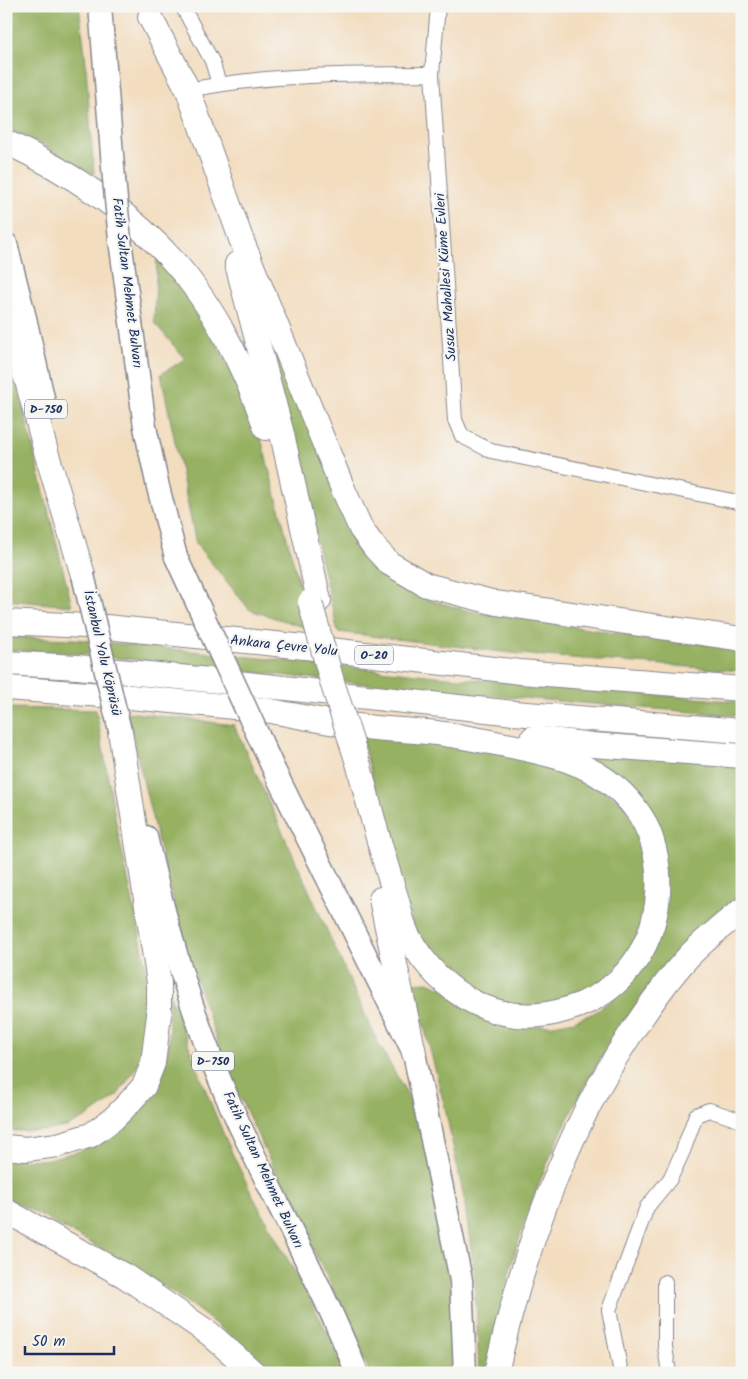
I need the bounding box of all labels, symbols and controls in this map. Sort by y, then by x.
street label: Susuz Mahallesi Küme Evleri [429,192,463,362]
street label: Fatih Sultan Mehmet Bulvarı [106,197,148,370]
road number: D-750 [25,399,67,418]
street label: İstanbul Yolu Köprüsü [77,588,127,718]
street label: Ankara Çevre Yolu [229,629,339,663]
road number: O-20 [355,646,393,664]
road number: D-750 [192,1052,234,1070]
street label: Fatih Sultan Mehmet Bulvarı [217,1088,309,1253]
scale bar [25,1324,114,1356]
text: 50 m [32,1330,66,1354]

